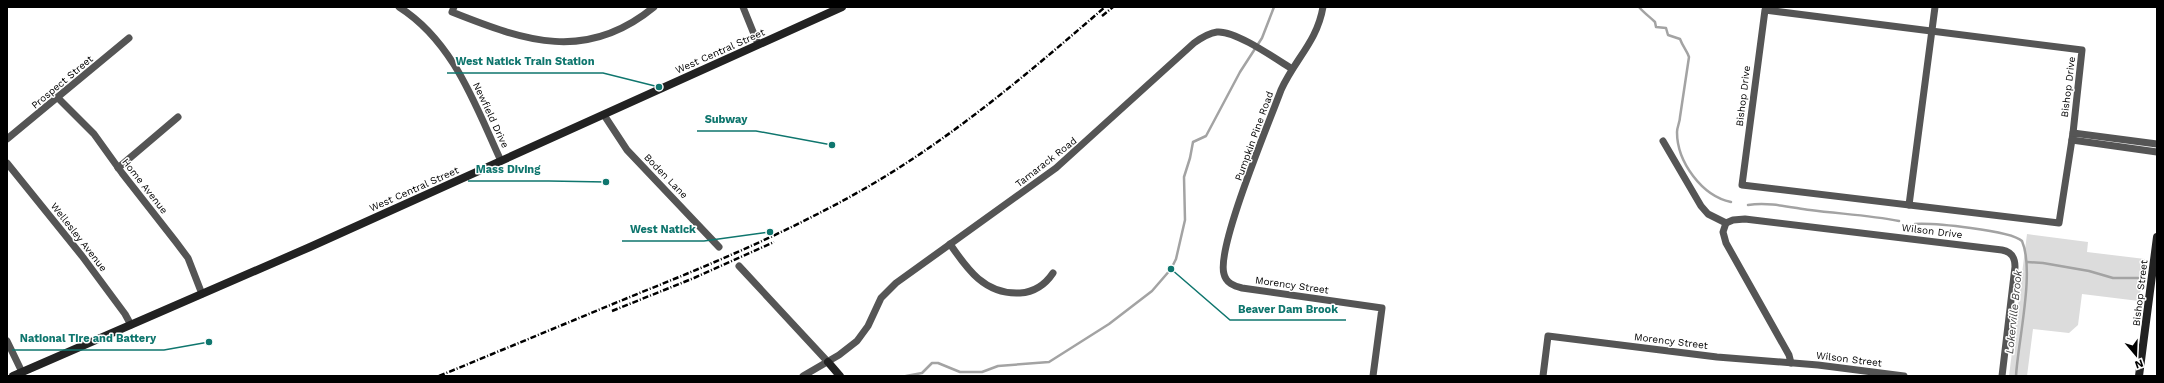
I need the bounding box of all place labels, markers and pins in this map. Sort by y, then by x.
callout: West Natick Train Station [447,50,603,73]
callout: Subway [697,108,756,131]
callout: Mass Diving [468,158,549,181]
callout: West Natick [622,218,704,241]
callout: Beaver Dam Brook [1230,297,1346,320]
callout: National Tire and Battery [12,327,164,350]

